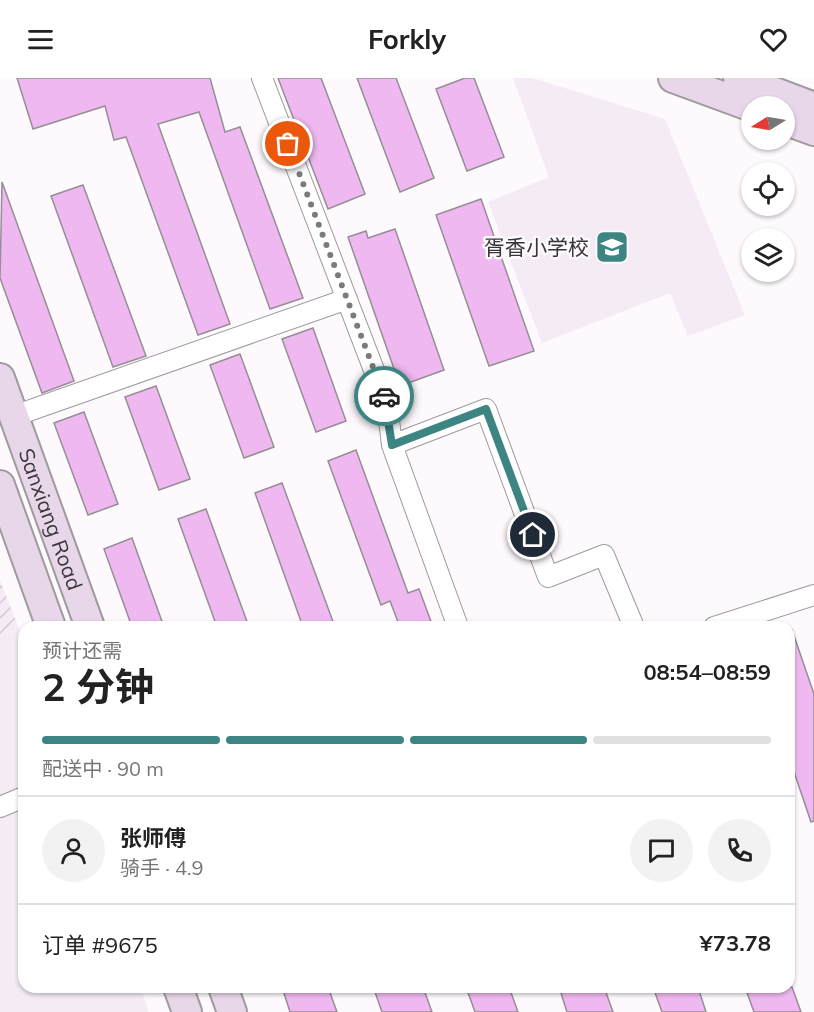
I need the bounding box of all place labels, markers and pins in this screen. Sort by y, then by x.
pin [262,118,313,169]
school or university icon: 胥香小学校 [594,229,630,265]
place label: 胥香小学校 [484,234,589,260]
pin [507,509,558,560]

